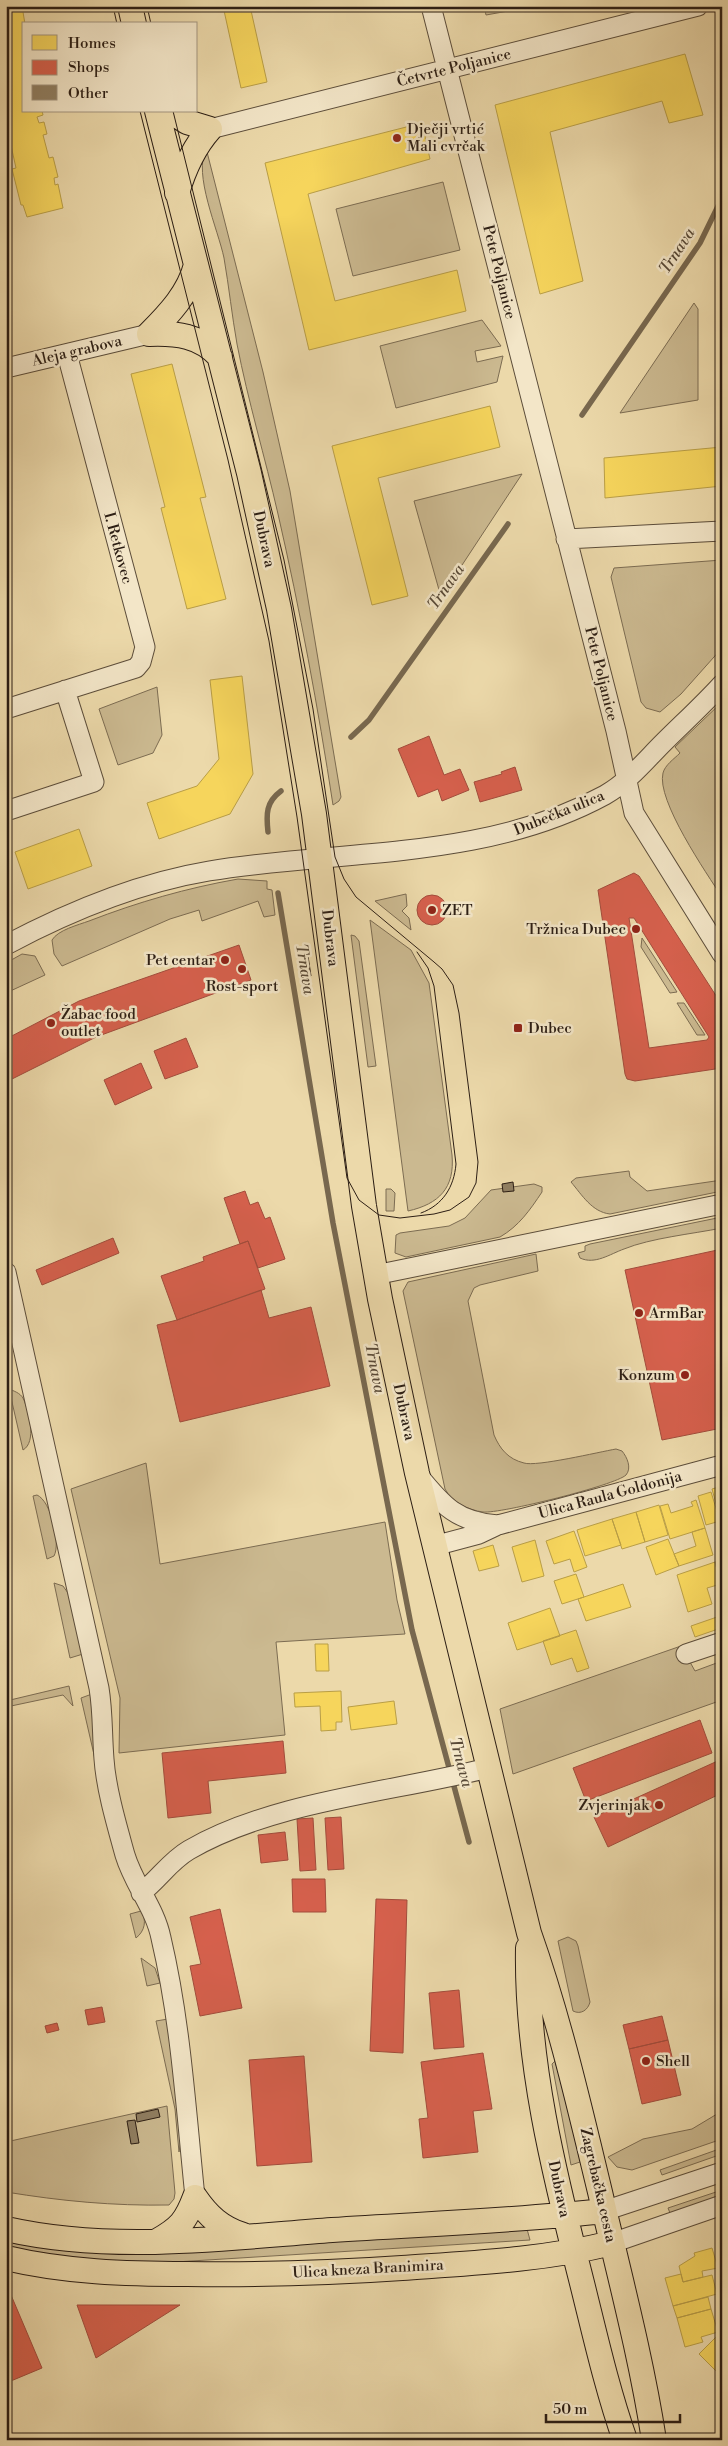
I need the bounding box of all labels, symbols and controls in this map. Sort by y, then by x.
legend [22,22,198,112]
text: Homes [68,34,116,53]
street label: Četvrte Poljanice [395,44,513,91]
text: Shops [68,58,109,77]
text: Other [68,84,109,103]
place label: Dječji vrtić Mali cvrčak [407,120,486,156]
marker: Dječji vrtić Mali cvrčak [391,132,403,144]
street label: Pete Poljanice [478,223,520,321]
water label: Trnava [655,224,699,278]
street label: Aleja grabova [29,331,124,371]
street label: Dubrava [249,509,279,570]
street label: I. Retkovec [99,510,137,586]
water label: Trnava [423,560,469,614]
street label: Pete Poljanice [580,625,622,723]
street label: Dubečka ulica [511,786,607,840]
place label: ZET [442,901,473,920]
marker: ZET [426,904,438,916]
street label: Dubrava [317,908,343,968]
place label: Tržnica Dubec [526,920,626,939]
marker: Tržnica Dubec [630,923,642,935]
water label: Trnava [291,942,319,996]
place label: Pet centar [146,951,216,970]
marker: Pet centar [219,954,231,966]
marker: Rost-sport [236,963,248,975]
place label: Rost-sport [206,977,279,996]
place label: Žabac food outlet [61,1004,136,1041]
marker: Žabac food outlet [45,1017,57,1029]
place label: Dubec [528,1019,572,1038]
marker: Dubec [512,1022,524,1034]
place label: ArmBar [648,1304,704,1323]
marker: ArmBar [633,1307,645,1319]
water label: Trnava [360,1341,390,1395]
place label: Konzum [618,1366,675,1385]
marker: Konzum [679,1369,691,1381]
street label: Dubrava [389,1382,419,1443]
street label: Ulica Raula Goldonija [536,1467,684,1523]
water label: Trnava [445,1735,477,1789]
place label: Zvjerinjak [579,1796,650,1815]
marker: Zvjerinjak [653,1799,665,1811]
place label: Shell [656,2052,691,2071]
marker: Shell [640,2055,652,2067]
street label: Zagrebačka cesta [576,2126,621,2245]
street label: Dubrava [544,2159,574,2220]
street label: Ulica kneza Branimira [292,2256,445,2282]
scale bar [546,2391,679,2423]
text: 50 m [553,2400,587,2419]

